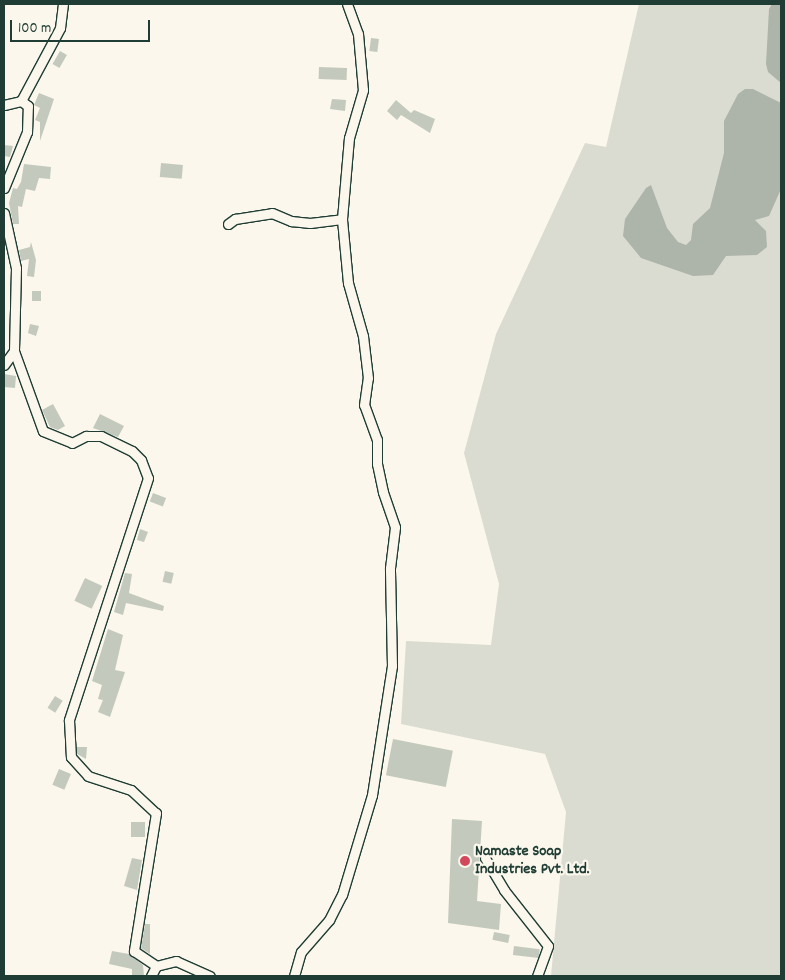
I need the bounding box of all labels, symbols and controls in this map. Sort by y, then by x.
scale bar [12,10,152,42]
text: 100 m [18,18,51,40]
place label: Namaste Soap Industries Pvt. Ltd. [475,842,589,880]
marker: Namaste Soap Industries Pvt. Ltd. [459,855,471,867]

